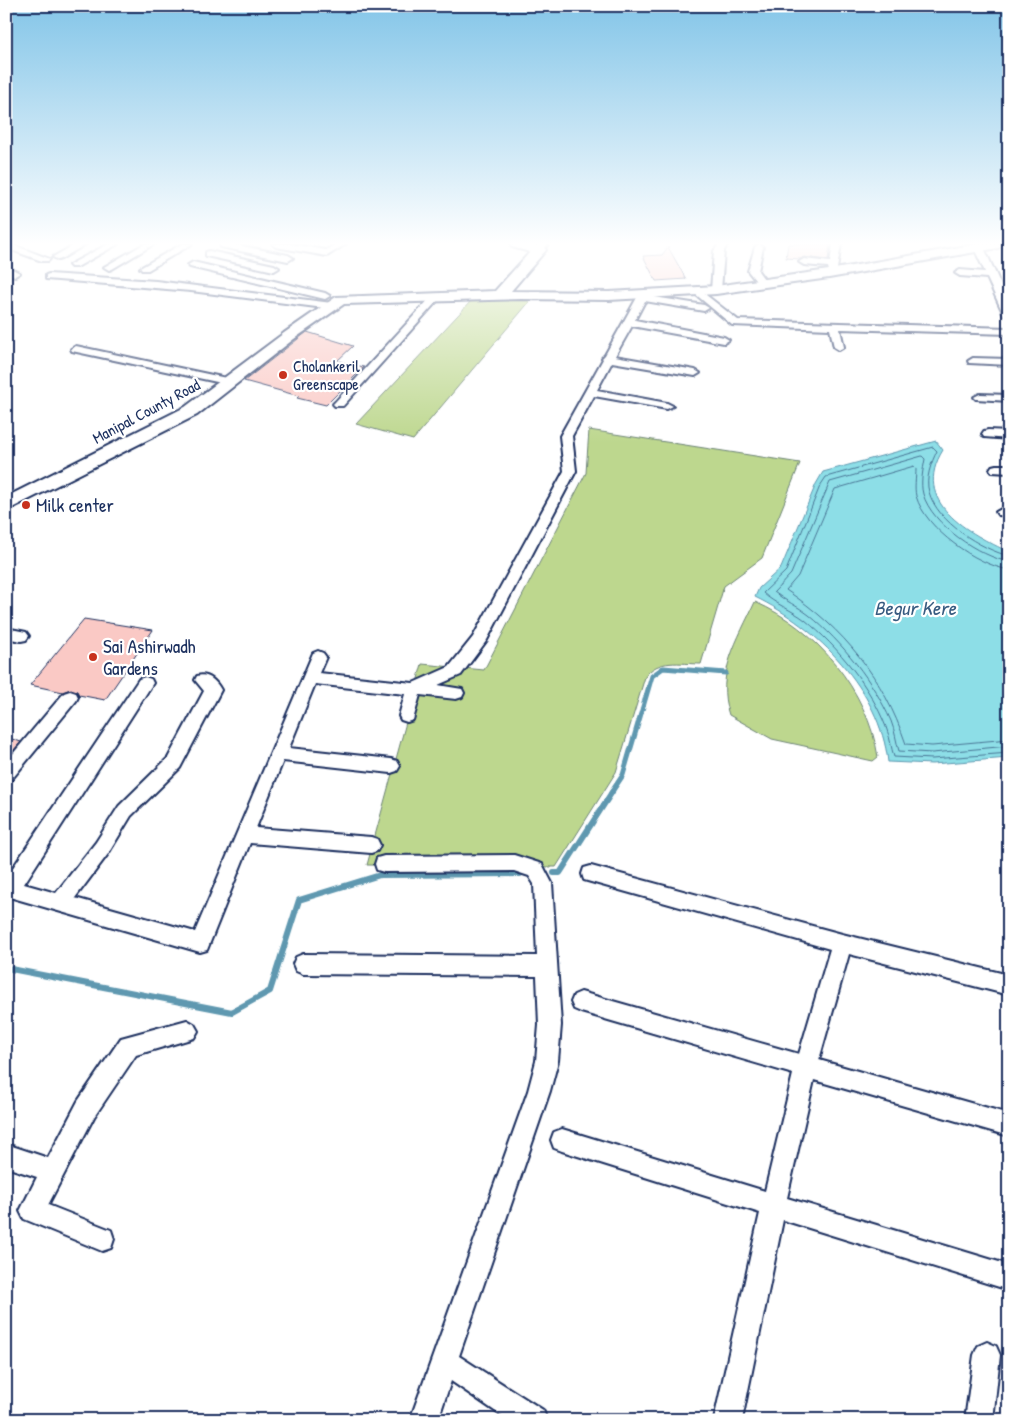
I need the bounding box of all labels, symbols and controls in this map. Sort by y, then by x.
place label: Cholankeril Greenscape [293,355,360,395]
marker: Cholankeril Greenscape [277,369,289,381]
street label: Manipal County Road [88,373,204,449]
place label: Milk center [36,492,114,518]
marker: Milk center [20,499,32,511]
water label: Begur Kere [874,594,957,622]
place label: Sai Ashirwadh Gardens [103,633,196,681]
marker: Sai Ashirwadh Gardens [87,651,99,663]

